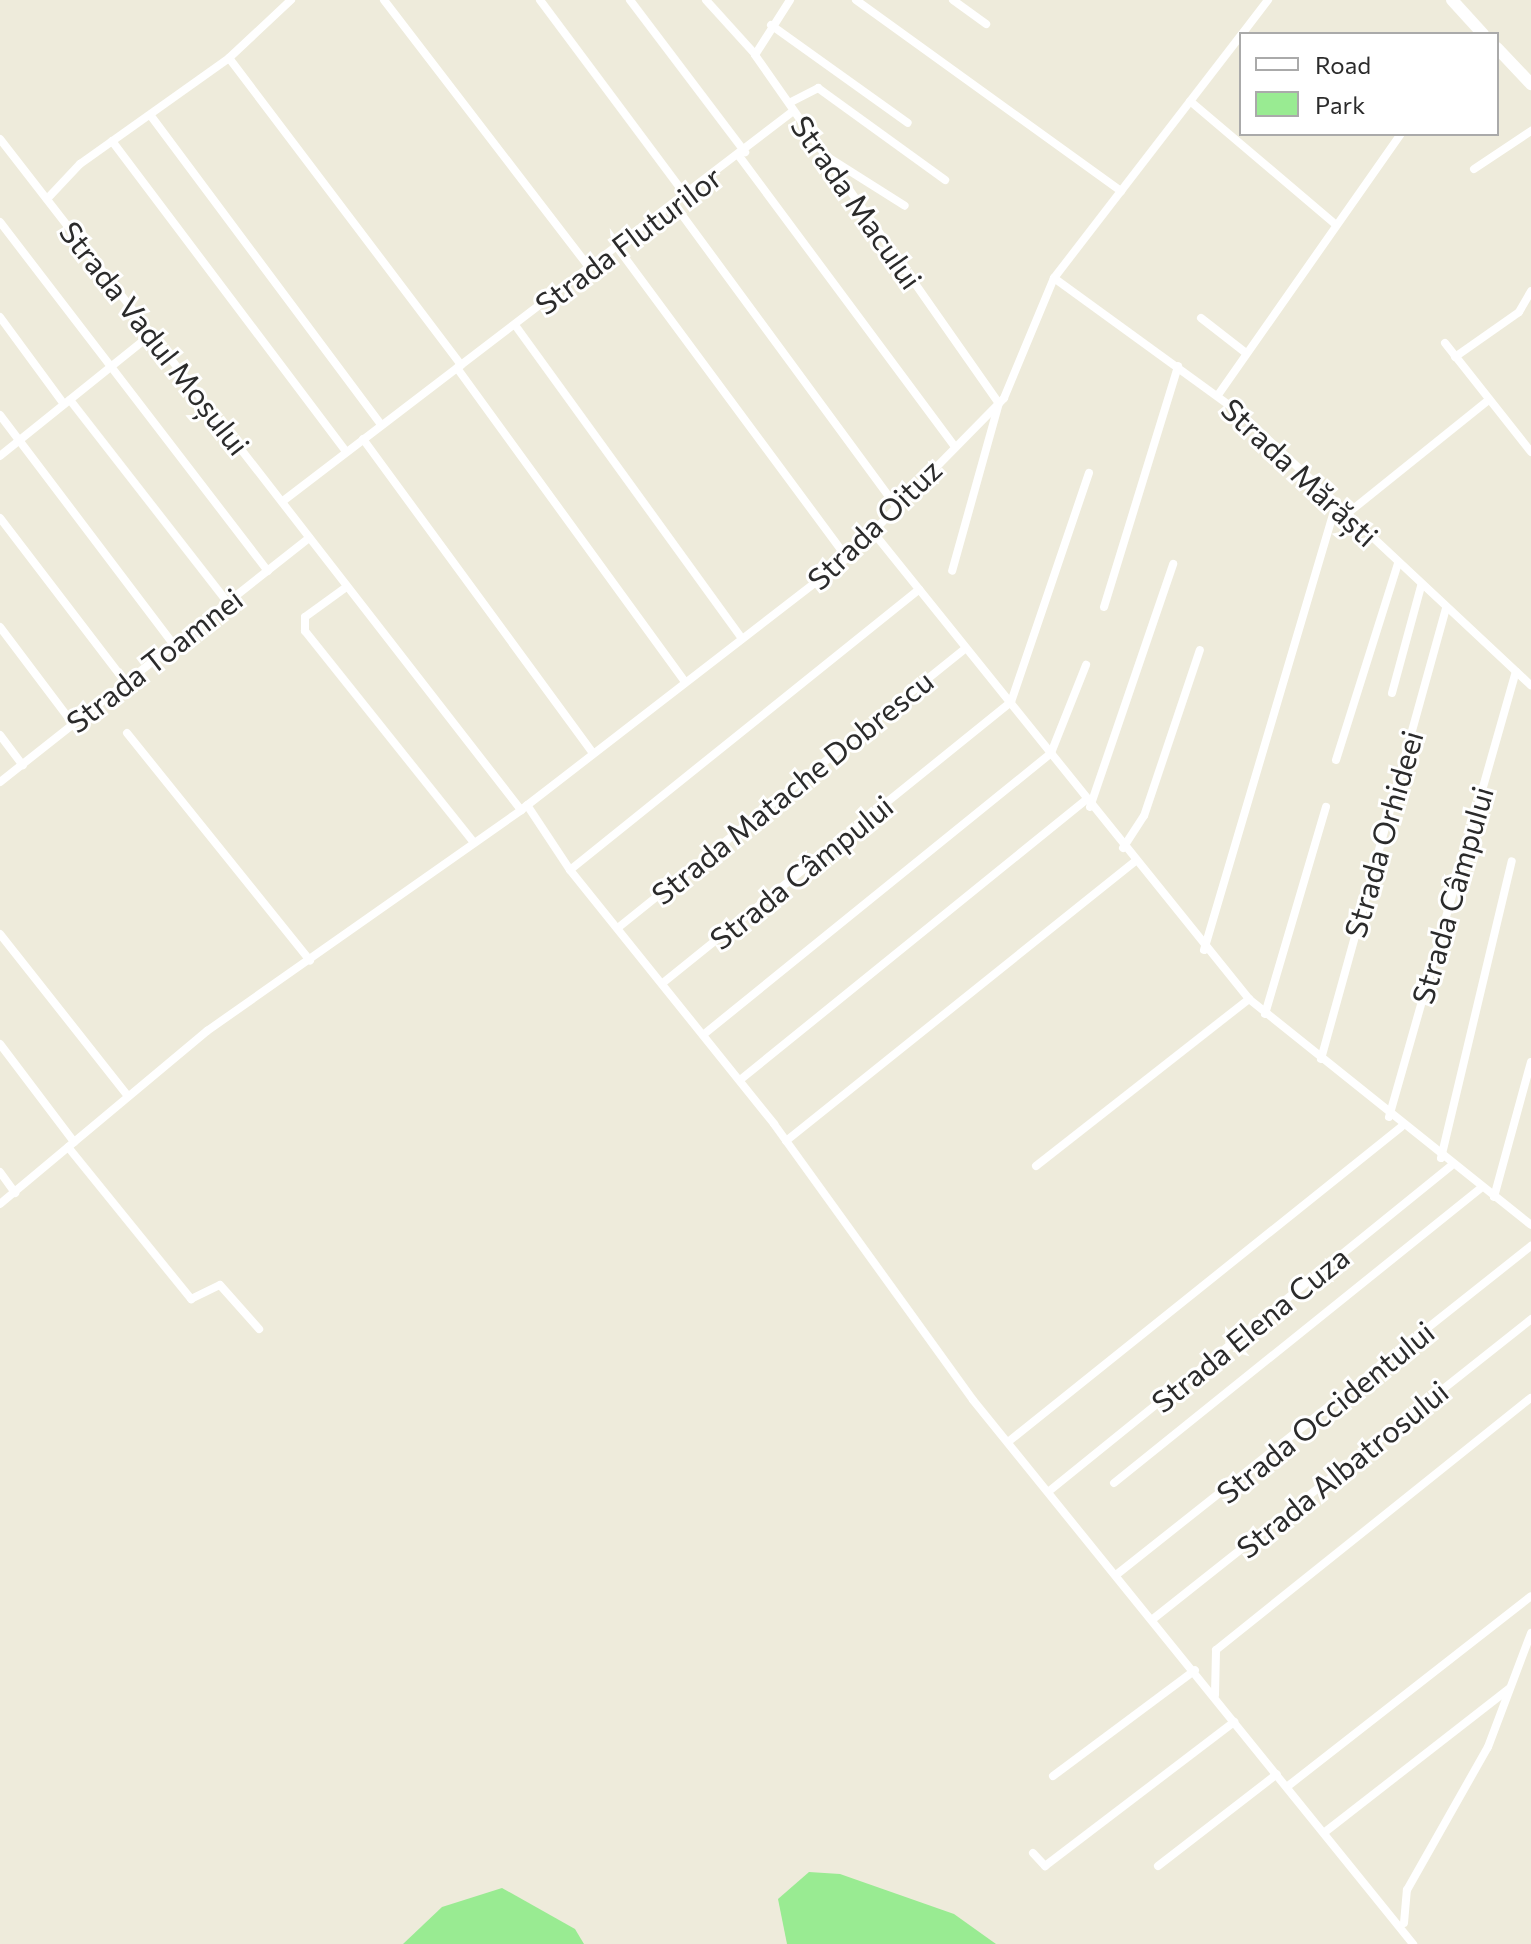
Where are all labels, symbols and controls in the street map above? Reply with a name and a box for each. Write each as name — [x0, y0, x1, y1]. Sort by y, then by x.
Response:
legend — [1239, 32, 1499, 136]
text: Road — [1315, 50, 1371, 79]
text: Park — [1315, 90, 1365, 119]
street label: Strada Macului — [784, 108, 930, 296]
street label: Strada Fluturilor — [528, 158, 728, 322]
street label: Strada Vadul Moșului — [53, 214, 257, 462]
street label: Strada Mărăști — [1214, 390, 1386, 554]
street label: Strada Oituz — [800, 451, 948, 597]
street label: Strada Toamnei — [59, 580, 249, 740]
street label: Strada Matache Dobrescu — [644, 662, 940, 912]
street label: Strada Orhideei — [1336, 726, 1430, 942]
street label: Strada Câmpului — [1404, 782, 1500, 1008]
street label: Strada Câmpului — [702, 787, 900, 957]
street label: Strada Elena Cuza — [1144, 1238, 1356, 1420]
street label: Strada Occidentului — [1209, 1313, 1441, 1511]
street label: Strada Albatrosului — [1229, 1373, 1455, 1565]

